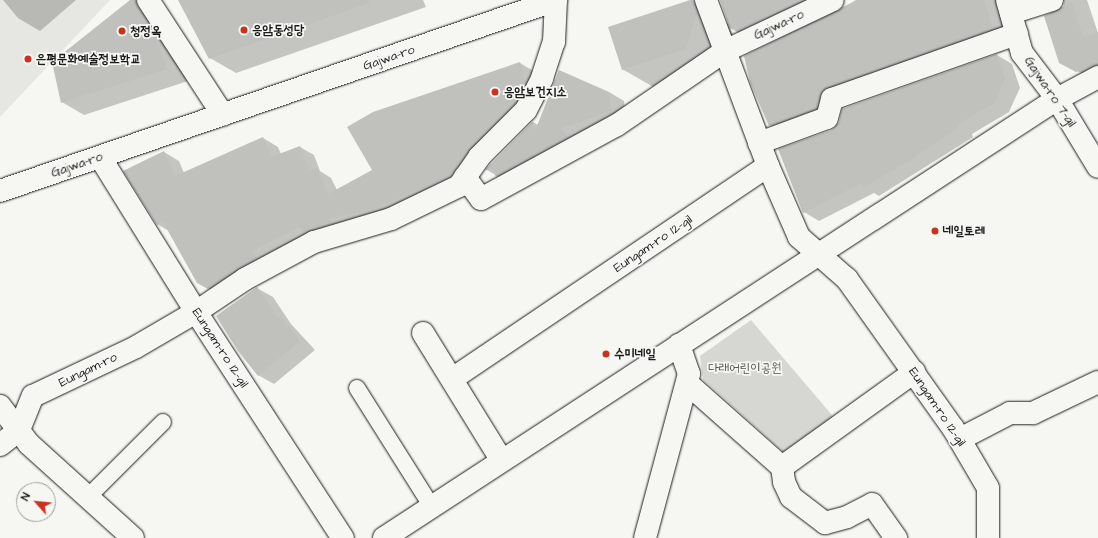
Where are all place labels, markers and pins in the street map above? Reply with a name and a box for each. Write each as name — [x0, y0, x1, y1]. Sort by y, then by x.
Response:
place label: 응암동성당 — [252, 22, 304, 38]
place label: 청정옥 — [130, 23, 161, 39]
marker: 응암동성당 — [239, 25, 249, 35]
marker: 청정옥 — [117, 26, 127, 36]
place label: 은평문화예술정보학교 — [36, 51, 141, 67]
marker: 은평문화예술정보학교 — [23, 54, 33, 64]
place label: 응암보건지소 — [504, 84, 567, 100]
marker: 응암보건지소 — [489, 86, 501, 98]
place label: 네일토레 — [943, 223, 985, 239]
marker: 네일토레 — [930, 226, 940, 236]
place label: 수미네일 — [614, 346, 656, 362]
marker: 수미네일 — [601, 349, 611, 359]

